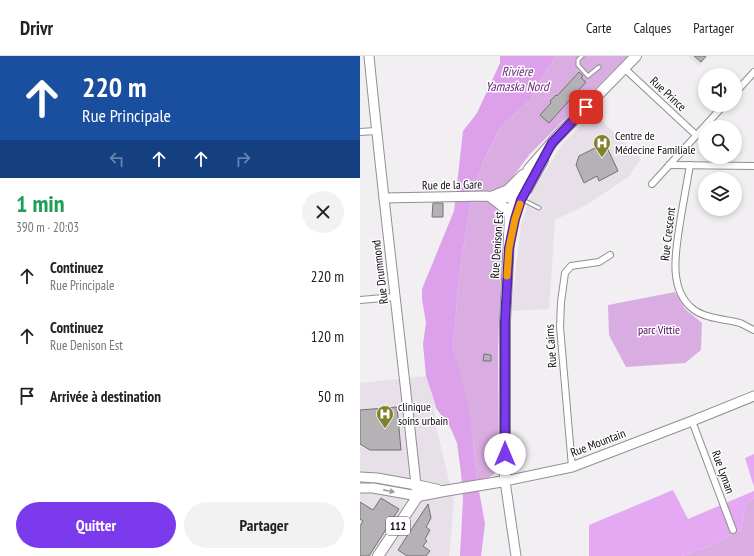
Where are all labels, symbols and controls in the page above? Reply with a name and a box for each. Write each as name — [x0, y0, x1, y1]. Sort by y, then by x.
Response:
text: Drivr — [20, 16, 53, 40]
text: Carte — [586, 19, 611, 37]
text: Calques — [633, 19, 671, 37]
text: Partager — [693, 19, 734, 37]
water label: Rivière Yamaska Nord — [485, 63, 551, 95]
text: 220 m — [82, 68, 146, 105]
map controls — [698, 68, 742, 216]
button: sound — [698, 68, 742, 112]
icon: ahead — [16, 72, 68, 124]
street label: Rue Prince — [647, 73, 689, 114]
pin — [569, 90, 603, 124]
icon: arrive — [575, 96, 597, 118]
text: Rue Principale — [82, 104, 171, 127]
button: search — [698, 120, 742, 164]
place label: Centre de Médecine Familiale — [615, 128, 695, 157]
hospital icon: Centre de Médecine Familiale — [592, 133, 612, 158]
icon: left — [106, 148, 128, 170]
icon: ahead — [148, 148, 170, 170]
icon: ahead — [190, 148, 212, 170]
icon: right — [232, 148, 254, 170]
button: layers — [698, 172, 742, 216]
street label: Rue de la Gare — [422, 176, 482, 193]
text: 1 min — [16, 188, 64, 219]
button: close — [302, 191, 344, 233]
street label: Rue Crescent — [657, 206, 678, 262]
street label: Rue Denison Est — [487, 210, 506, 279]
text: 390 m · 20:03 — [16, 219, 79, 236]
street label: Rue Drummond — [368, 239, 391, 305]
text: Continuez — [50, 258, 103, 277]
icon: ahead — [16, 265, 38, 287]
text: 220 m — [311, 267, 344, 286]
text: Rue Principale — [50, 277, 114, 294]
text: Continuez — [50, 318, 103, 337]
park label: parc Vittie — [638, 322, 680, 337]
street label: Rue Cairns — [541, 324, 560, 368]
icon: ahead — [16, 325, 38, 347]
text: 120 m — [311, 327, 344, 346]
text: Rue Denison Est — [50, 337, 123, 354]
icon: arrive — [16, 385, 38, 407]
text: Arrivée à destination — [50, 387, 161, 406]
text: 50 m — [318, 387, 344, 406]
place label: clinique soins urbain — [398, 399, 448, 428]
hospital icon: clinique soins urbain — [375, 404, 395, 429]
street label: Rue Mountain — [568, 425, 627, 460]
position arrow — [484, 433, 526, 475]
street label: Rue Lyman — [709, 448, 738, 496]
one-way arrow — [383, 489, 395, 495]
button: Quitter — [16, 502, 176, 548]
button: Partager — [184, 502, 344, 548]
road number: 112 — [386, 517, 410, 535]

